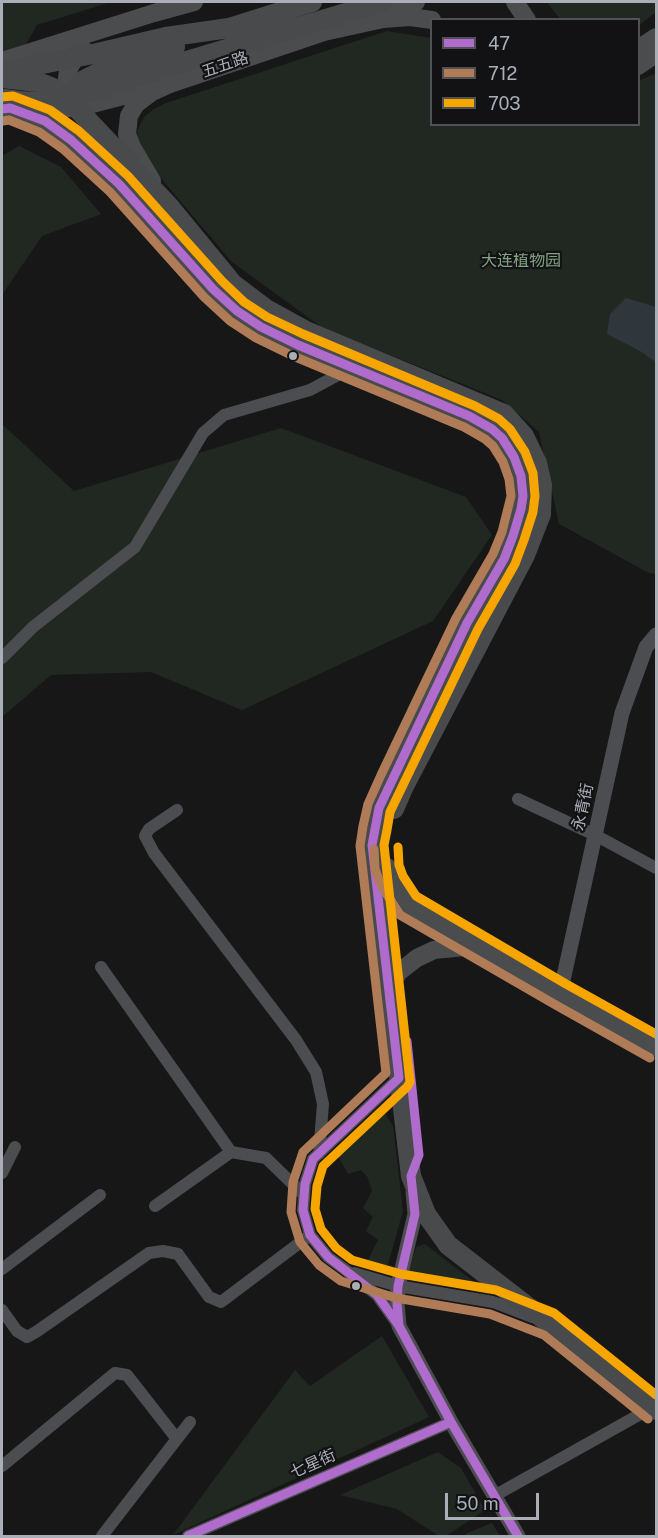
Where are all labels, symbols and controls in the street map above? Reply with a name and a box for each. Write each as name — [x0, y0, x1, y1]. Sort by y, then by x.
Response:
legend — [430, 18, 640, 126]
text: 47 — [488, 33, 510, 54]
street label: 五五路 — [199, 48, 251, 82]
text: 712 — [488, 63, 517, 84]
text: 703 — [488, 93, 521, 114]
park label: 大连植物园 — [481, 251, 561, 271]
unlabelled marker — [287, 350, 299, 362]
street label: 永青街 — [569, 782, 597, 832]
unlabelled marker — [350, 1280, 362, 1292]
street label: 七星街 — [287, 1445, 339, 1483]
scale bar — [448, 1481, 542, 1519]
text: 50 m — [456, 1493, 499, 1514]

